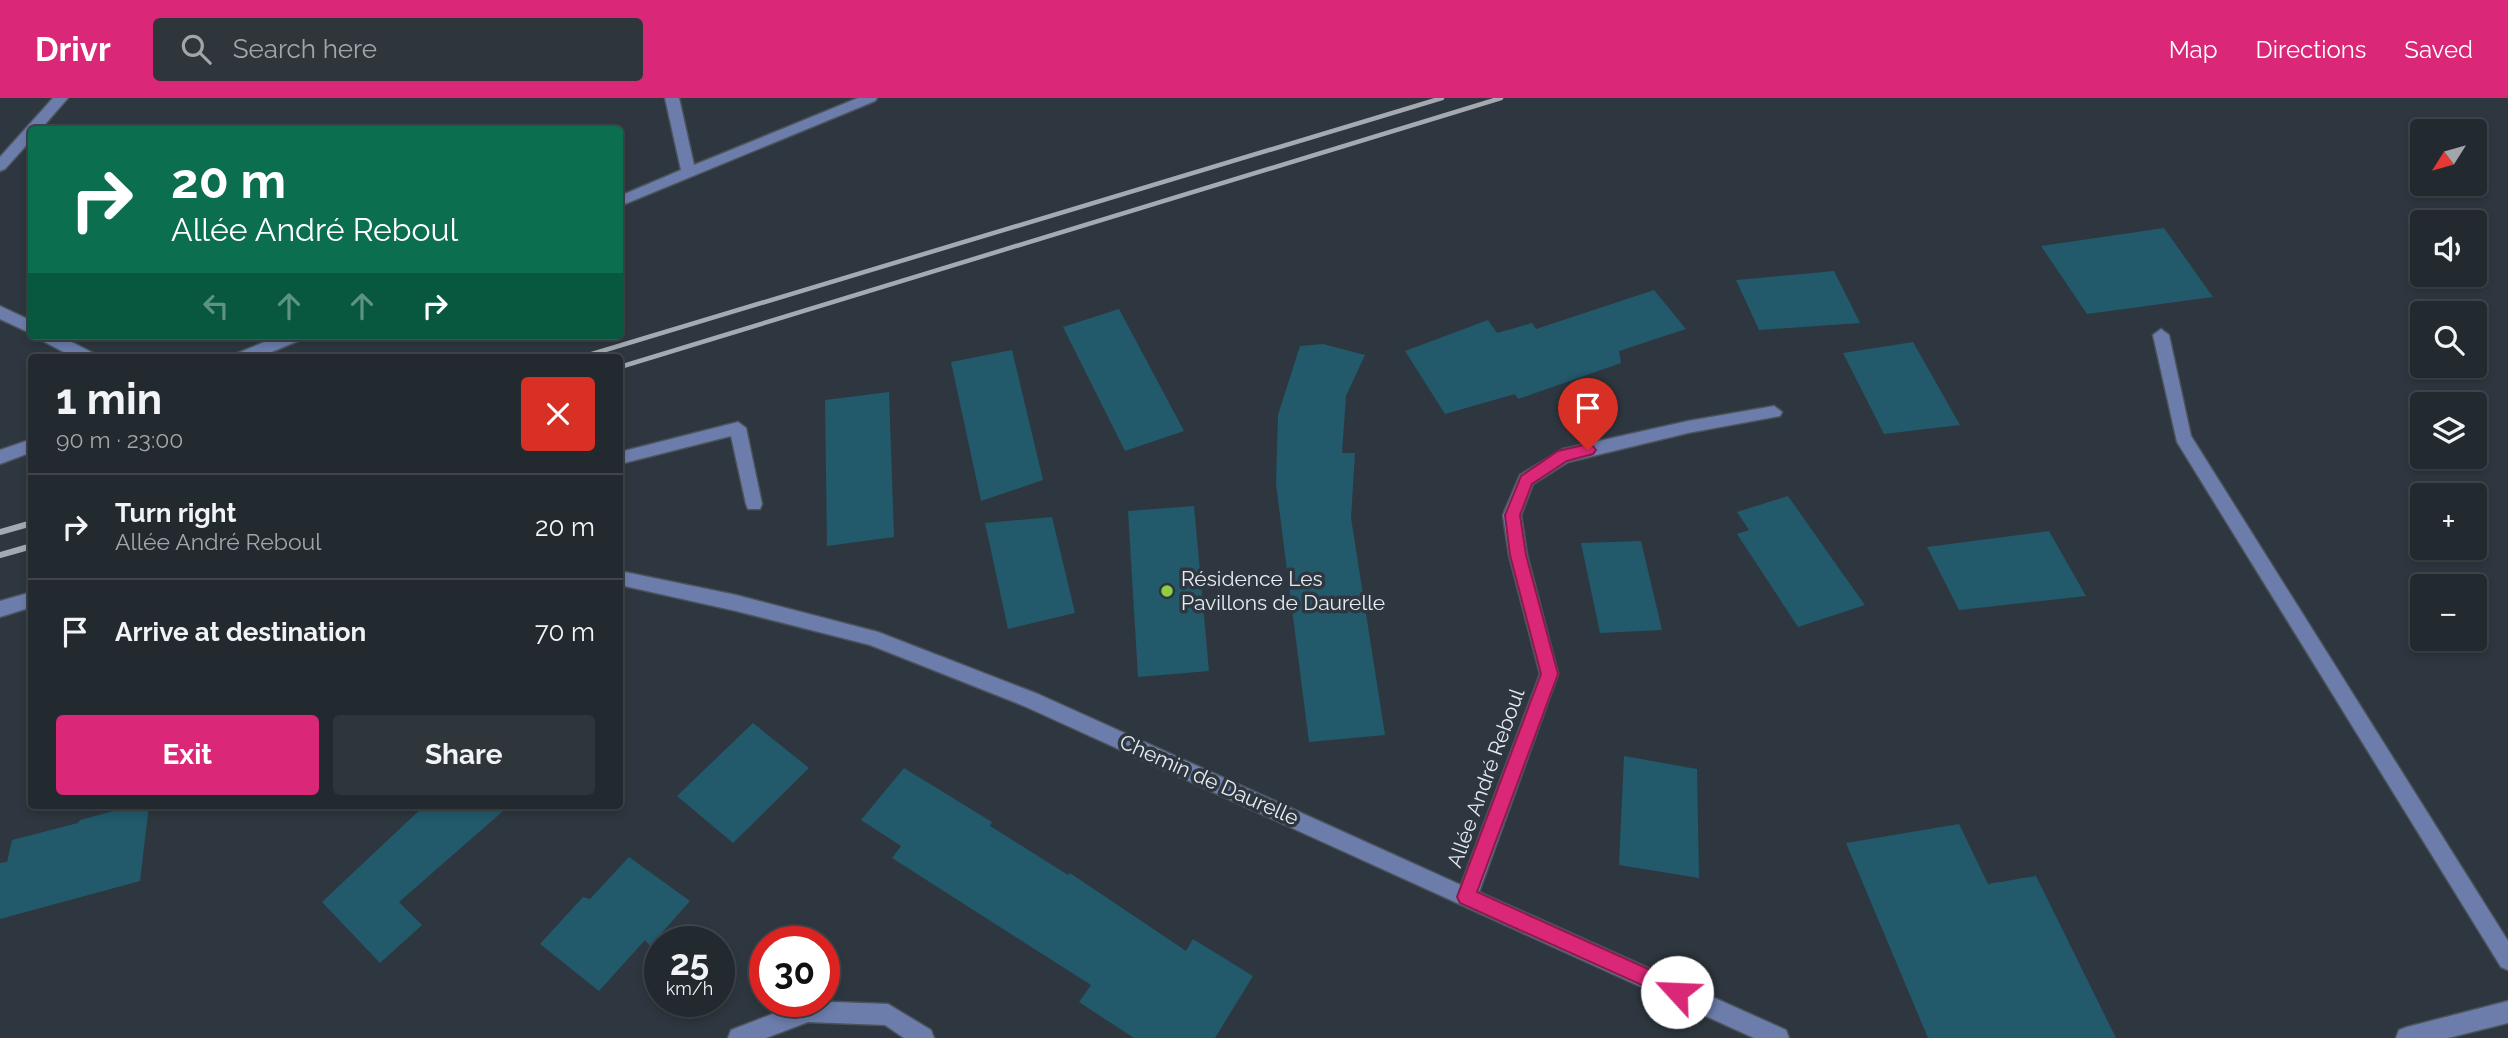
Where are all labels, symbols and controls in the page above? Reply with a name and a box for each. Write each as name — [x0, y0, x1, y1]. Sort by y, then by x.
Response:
search box — [153, 18, 643, 81]
text: Drivr — [35, 30, 111, 69]
icon: search — [177, 30, 215, 68]
text: Search here — [233, 34, 377, 64]
text: Map — [2169, 35, 2218, 64]
text: Directions — [2256, 35, 2366, 64]
text: Saved — [2404, 35, 2473, 64]
north arrow — [2410, 119, 2487, 196]
map controls — [2410, 119, 2487, 651]
text: 20 m — [171, 152, 286, 209]
icon: right — [56, 154, 147, 245]
button: sound — [2410, 210, 2487, 287]
text: Allée André Reboul — [171, 211, 458, 248]
icon: left — [197, 287, 235, 325]
icon: ahead — [270, 287, 308, 325]
icon: ahead — [343, 287, 381, 325]
icon: right — [416, 287, 454, 325]
button: search — [2410, 301, 2487, 378]
text: 1 min — [56, 375, 162, 424]
button: close — [521, 377, 595, 451]
pin — [1558, 378, 1618, 450]
icon: arrive — [1569, 389, 1607, 427]
button: layers — [2410, 392, 2487, 469]
text: 90 m · 23:00 — [56, 426, 183, 453]
button: + — [2410, 483, 2487, 560]
text: Turn right — [115, 498, 236, 528]
icon: right — [56, 508, 94, 546]
text: 20 m — [535, 512, 595, 542]
text: Allée André Reboul — [115, 528, 321, 555]
place label: Résidence Les Pavillons de Daurelle — [1181, 566, 1385, 615]
button: − — [2410, 574, 2487, 651]
marker: Résidence Les Pavillons de Daurelle — [1159, 583, 1175, 599]
icon: arrive — [56, 613, 94, 651]
text: Arrive at destination — [115, 617, 366, 647]
text: 70 m — [535, 617, 595, 647]
street label: Allée André Reboul — [1442, 685, 1530, 871]
button: Exit — [56, 715, 319, 795]
button: Share — [333, 715, 595, 795]
street label: Chemin de Daurelle — [1116, 729, 1303, 830]
speed limit sign: 30 — [749, 926, 840, 1017]
text: 25 — [670, 942, 709, 983]
position arrow — [1640, 955, 1714, 1029]
text: km/h — [666, 978, 713, 999]

